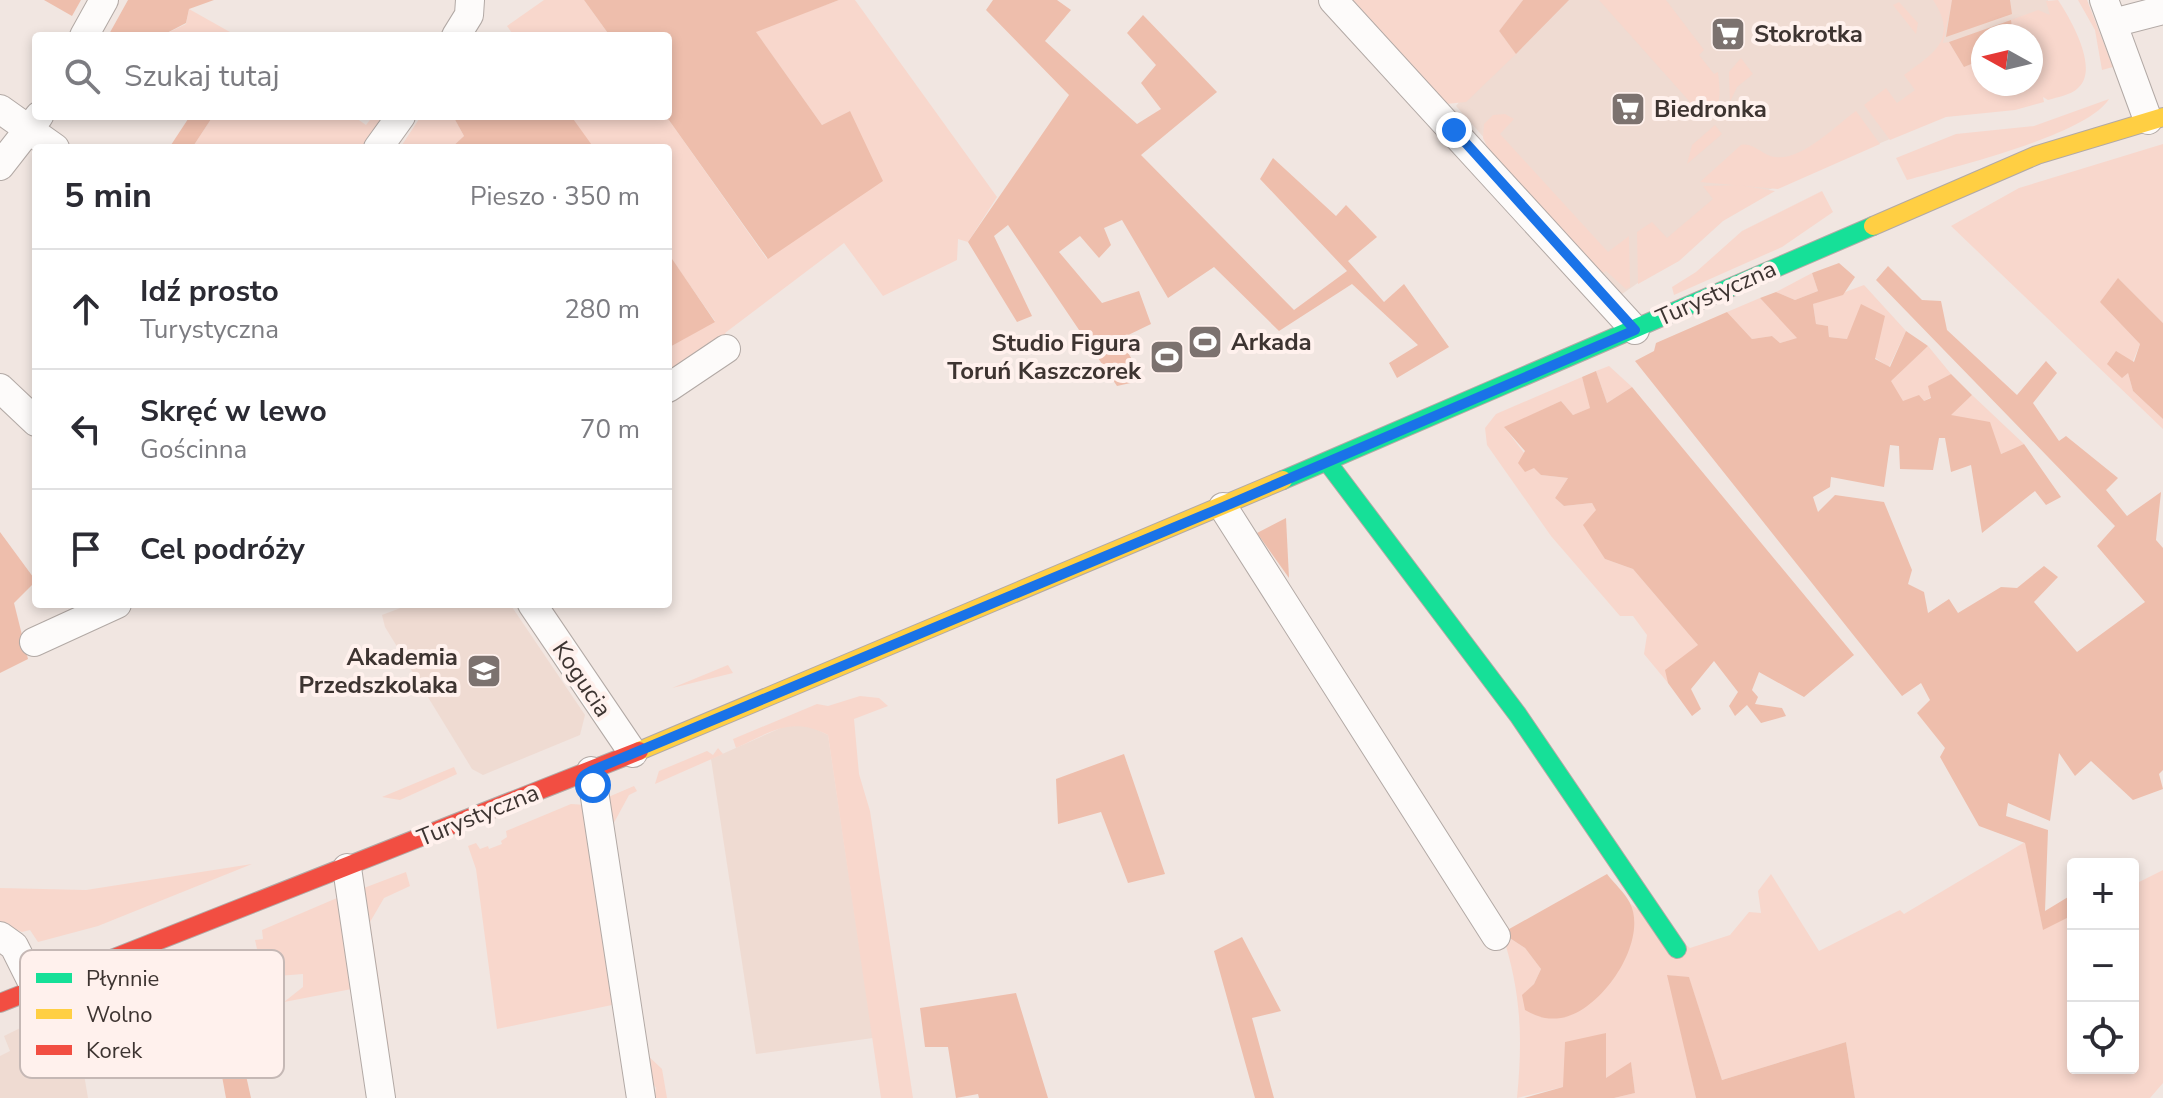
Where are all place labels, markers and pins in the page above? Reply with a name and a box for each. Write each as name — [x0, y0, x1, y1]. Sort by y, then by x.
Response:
supermarket icon: Stokrotka — [1709, 15, 1747, 53]
place label: Stokrotka — [1754, 18, 1863, 50]
supermarket icon: Biedronka — [1609, 90, 1647, 128]
place label: Biedronka — [1654, 93, 1767, 125]
sports icon: Arkada — [1186, 323, 1224, 361]
place label: Arkada — [1231, 326, 1312, 358]
place label: Studio Figura Toruń Kaszczorek — [947, 327, 1142, 387]
sports icon: Studio Figura Toruń Kaszczorek — [1148, 338, 1186, 376]
place label: Akademia Przedszkolaka — [298, 641, 458, 701]
school or university icon: Akademia Przedszkolaka — [465, 652, 503, 690]

